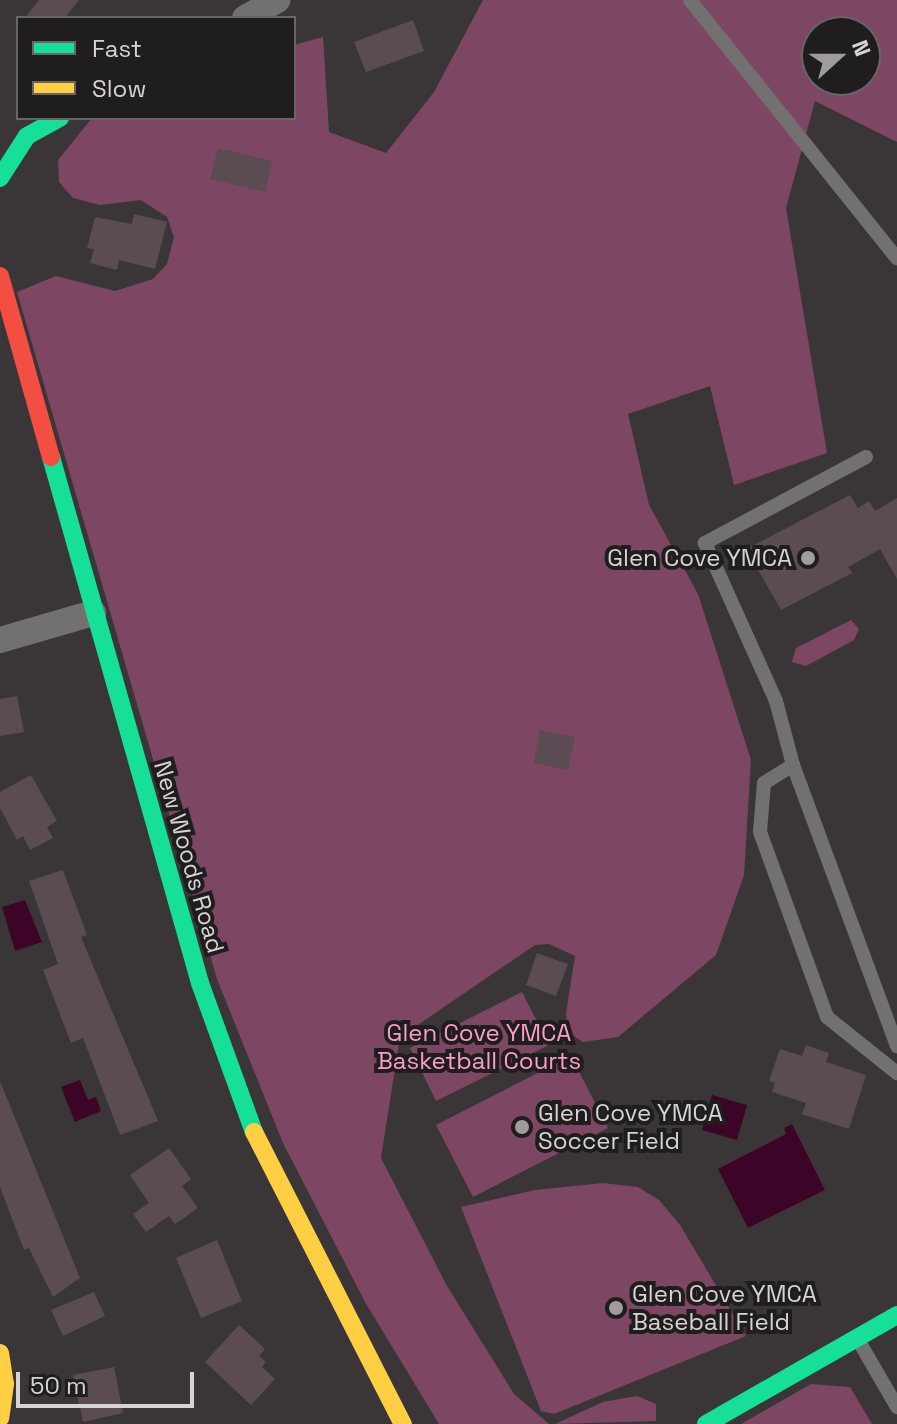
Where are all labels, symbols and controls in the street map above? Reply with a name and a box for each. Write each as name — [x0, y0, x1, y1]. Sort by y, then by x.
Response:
legend — [16, 16, 296, 120]
north arrow — [801, 16, 881, 96]
text: Fast — [92, 33, 142, 64]
text: N — [846, 36, 877, 60]
text: Slow — [92, 73, 146, 104]
place label: Glen Cove YMCA — [607, 544, 792, 572]
marker: Glen Cove YMCA — [799, 549, 817, 567]
street label: New Woods Road — [148, 757, 230, 957]
park label: Glen Cove YMCA Basketball Courts — [377, 1019, 581, 1075]
place label: Glen Cove YMCA Soccer Field — [538, 1099, 723, 1155]
marker: Glen Cove YMCA Soccer Field — [513, 1118, 531, 1136]
place label: Glen Cove YMCA Baseball Field — [632, 1280, 817, 1336]
marker: Glen Cove YMCA Baseball Field — [607, 1299, 625, 1317]
scale bar — [20, 1356, 198, 1406]
text: 50 m — [30, 1370, 87, 1401]

